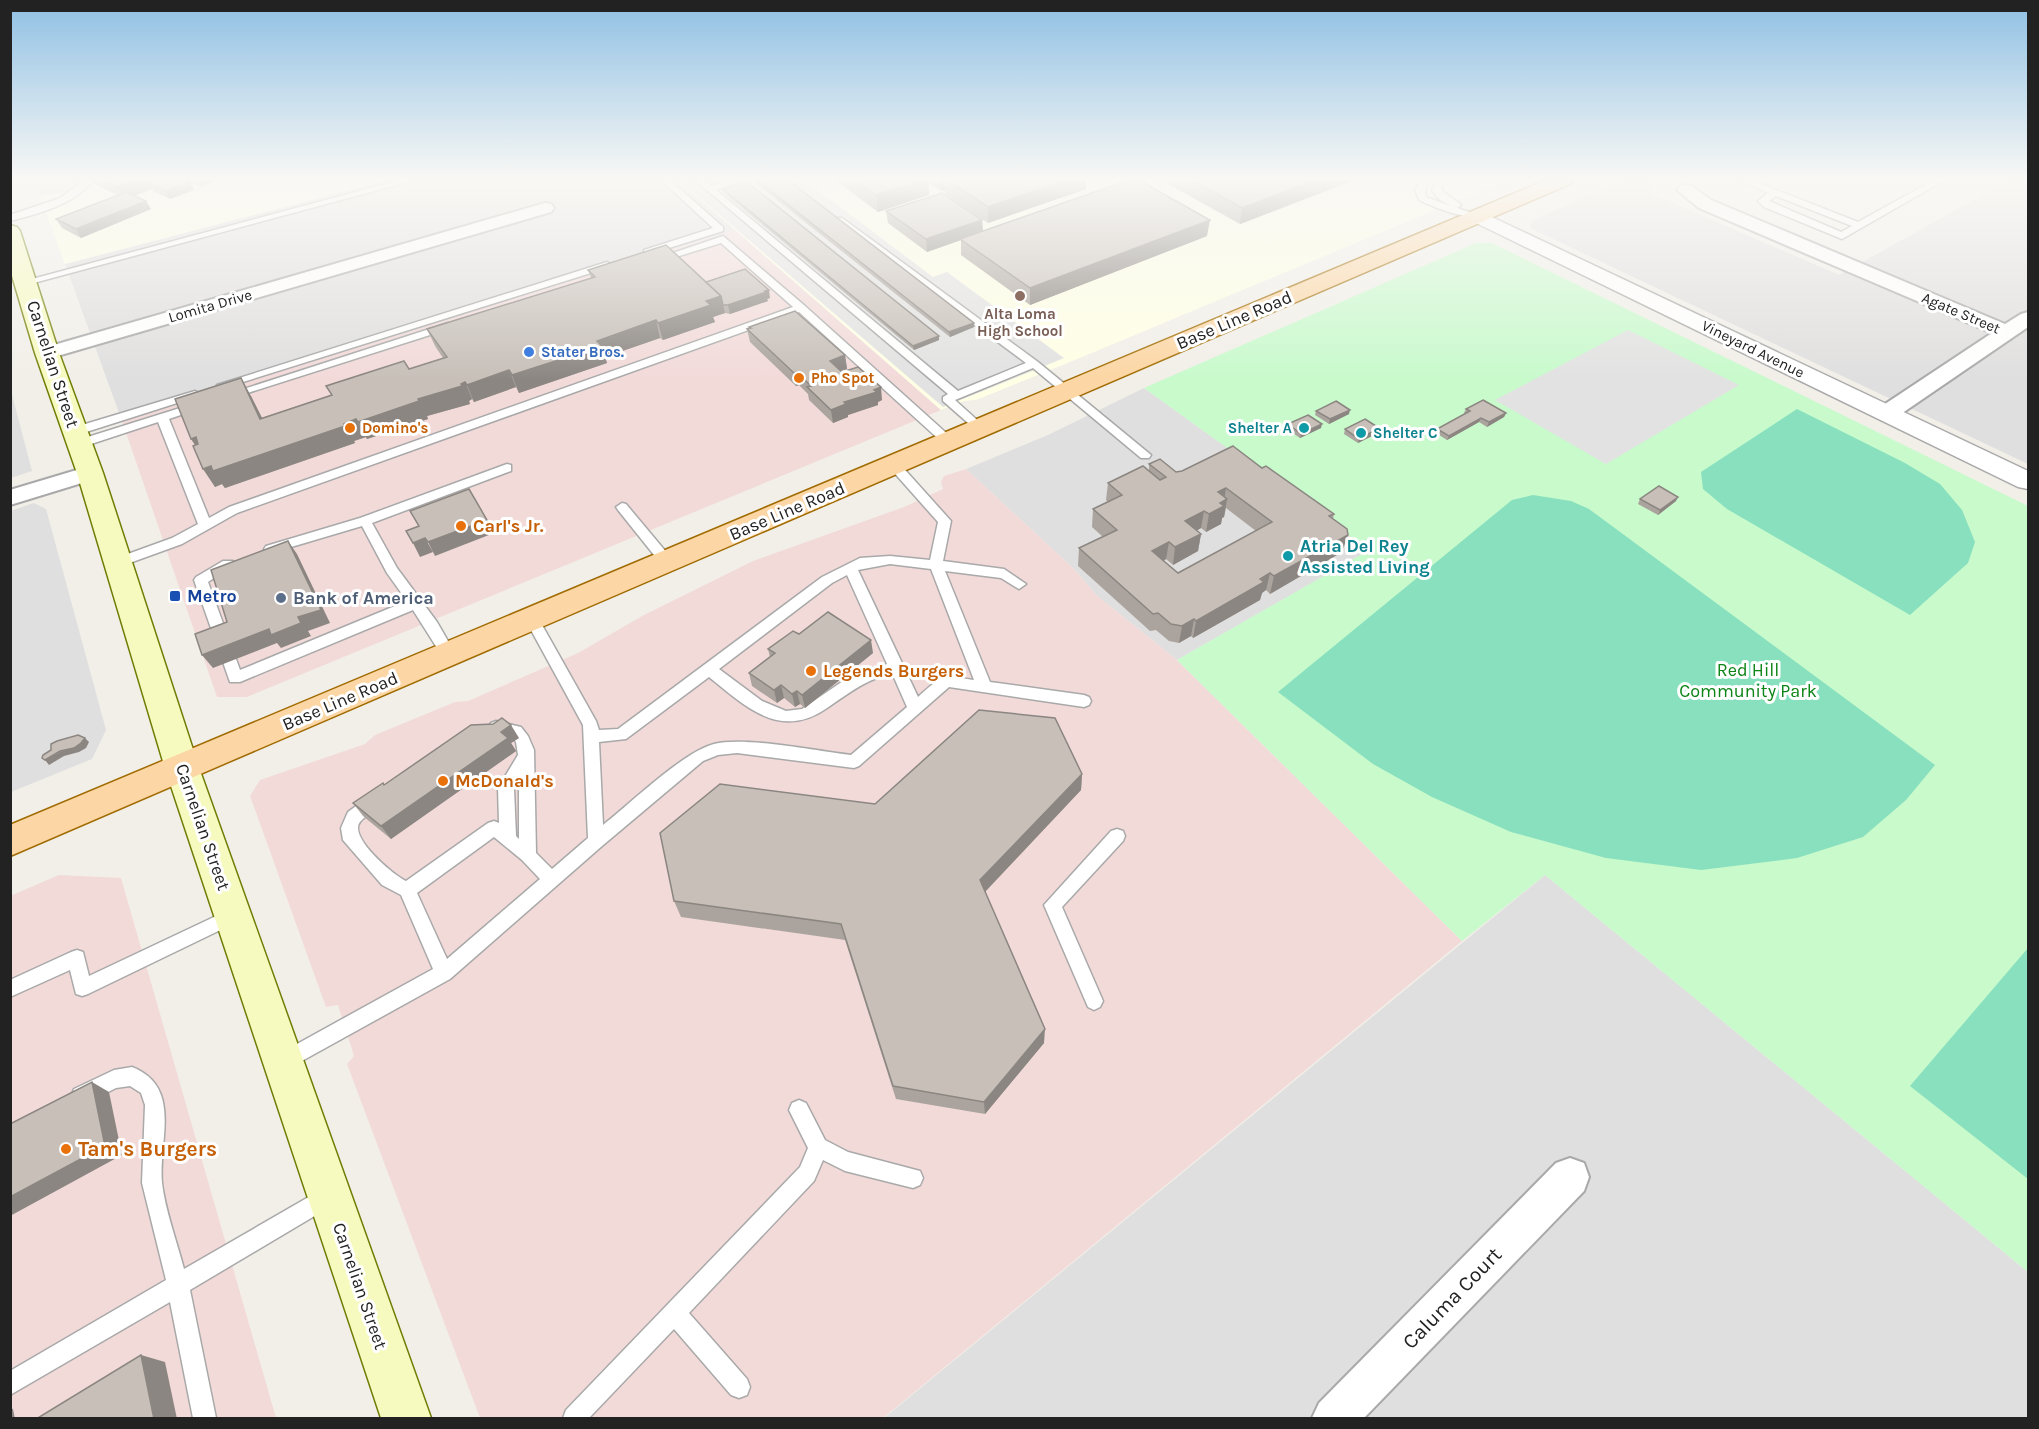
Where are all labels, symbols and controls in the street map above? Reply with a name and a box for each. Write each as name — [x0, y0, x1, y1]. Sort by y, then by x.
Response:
street label: Lomita Drive — [166, 285, 254, 327]
street label: Base Line Road — [1173, 286, 1295, 354]
street label: Agate Street — [1919, 288, 2003, 338]
marker: Alta Loma High School — [1013, 289, 1027, 303]
street label: Carnelian Street — [22, 298, 84, 431]
place label: Alta Loma High School — [977, 305, 1063, 340]
street label: Vineyard Avenue — [1699, 316, 1807, 382]
place label: Stater Bros. — [541, 343, 624, 361]
marker: Stater Bros. — [522, 345, 536, 359]
place label: Pho Spot — [811, 369, 875, 387]
marker: Pho Spot — [792, 371, 806, 385]
place label: Domino's — [362, 419, 428, 437]
place label: Shelter A — [1228, 419, 1293, 437]
marker: Domino's — [343, 421, 357, 435]
marker: Shelter A — [1297, 421, 1311, 435]
place label: Shelter C — [1373, 424, 1437, 442]
marker: Shelter C — [1354, 426, 1368, 440]
street label: Base Line Road — [726, 477, 848, 545]
place label: Carl's Jr. — [473, 515, 544, 537]
marker: Carl's Jr. — [454, 519, 468, 533]
place label: Atria Del Rey Assisted Living — [1300, 535, 1430, 578]
marker: Atria Del Rey Assisted Living — [1281, 549, 1295, 563]
place label: Metro — [187, 585, 237, 607]
place label: Bank of America — [293, 587, 434, 609]
marker: Metro — [168, 589, 182, 603]
marker: Bank of America — [274, 591, 288, 605]
park label: Red Hill Community Park — [1679, 659, 1817, 702]
place label: Legends Burgers — [823, 660, 964, 682]
marker: Legends Burgers — [804, 664, 818, 678]
street label: Base Line Road — [279, 667, 401, 735]
street label: Carnelian Street — [171, 761, 235, 893]
place label: McDonald's — [455, 770, 554, 792]
marker: McDonald's — [436, 774, 450, 788]
place label: Tam's Burgers — [78, 1137, 217, 1161]
marker: Tam's Burgers — [59, 1142, 73, 1156]
street label: Carnelian Street — [328, 1220, 392, 1352]
street label: Caluma Court — [1398, 1242, 1506, 1354]

